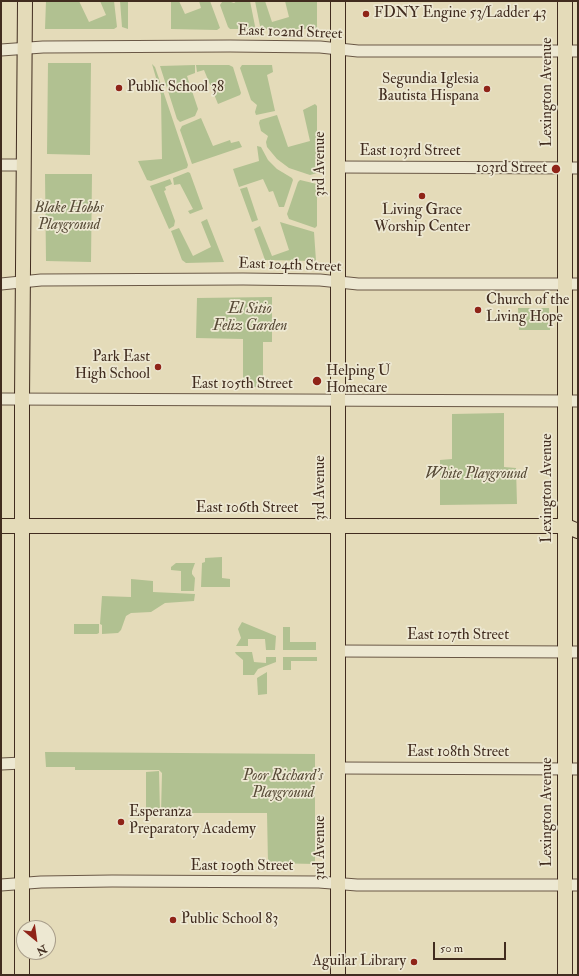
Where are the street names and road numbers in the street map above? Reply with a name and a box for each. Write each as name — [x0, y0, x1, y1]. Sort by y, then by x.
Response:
street label: East 102nd Street — [237, 22, 343, 44]
street label: Lexington Avenue — [539, 37, 557, 147]
street label: 3rd Avenue — [312, 131, 330, 197]
street label: East 103rd Street — [359, 143, 461, 161]
street label: East 104th Street — [238, 255, 342, 277]
street label: East 105th Street — [191, 376, 293, 394]
street label: Lexington Avenue — [539, 433, 557, 543]
street label: 3rd Avenue — [312, 455, 330, 521]
street label: East 106th Street — [196, 500, 298, 518]
street label: East 107th Street — [407, 627, 509, 645]
street label: East 108th Street — [407, 744, 509, 762]
street label: Lexington Avenue — [539, 757, 557, 867]
street label: 3rd Avenue — [312, 815, 330, 881]
street label: East 109th Street — [191, 858, 293, 876]

